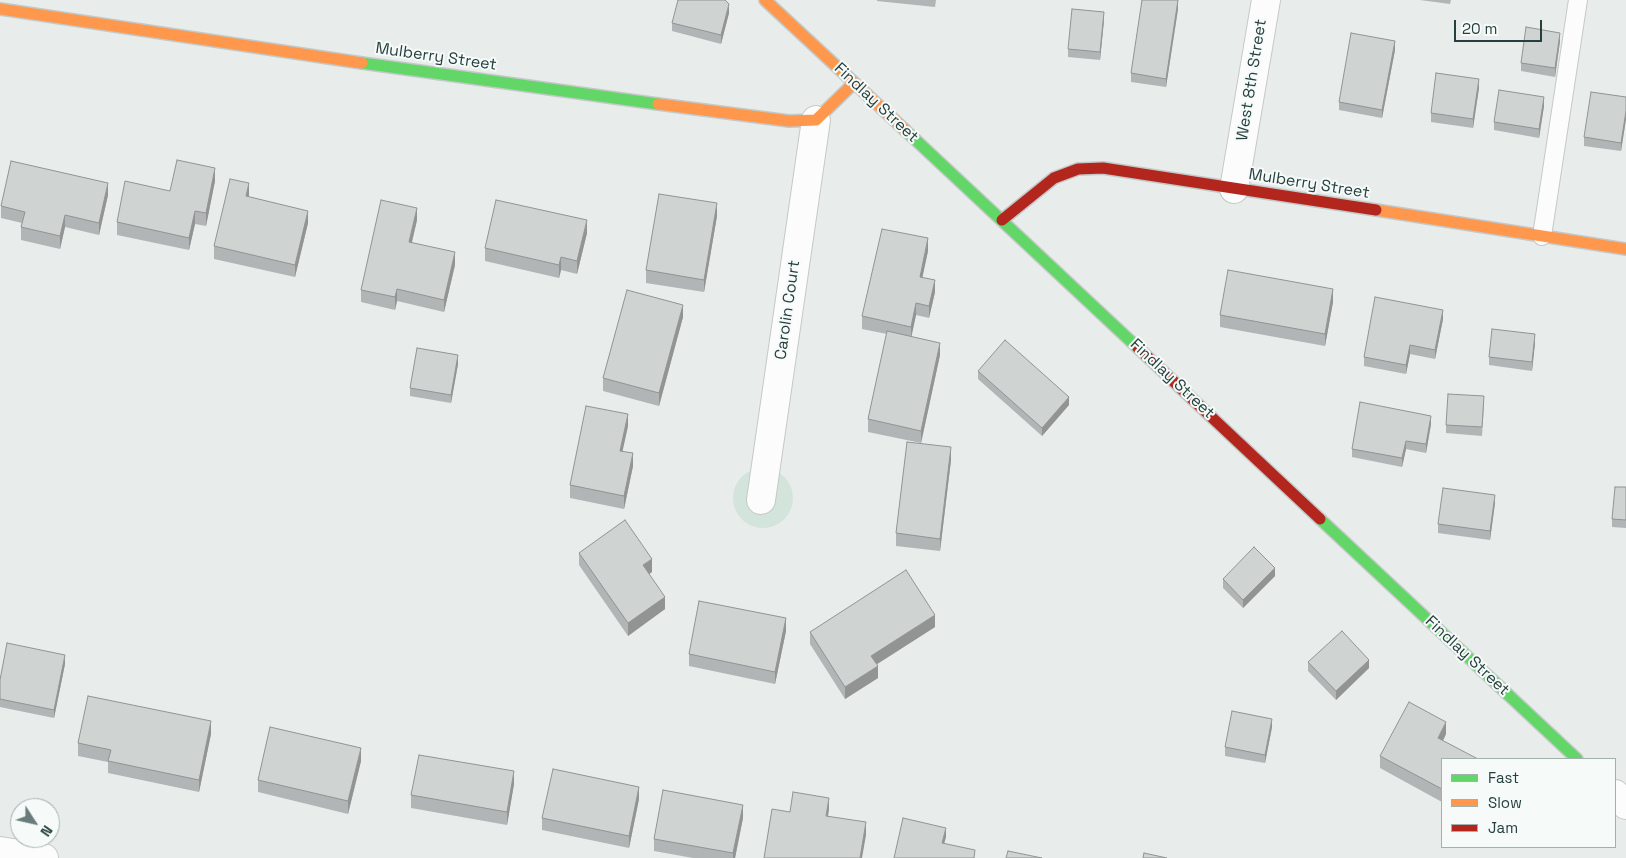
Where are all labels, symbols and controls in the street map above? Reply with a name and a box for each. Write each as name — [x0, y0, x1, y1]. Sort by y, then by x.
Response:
scale bar — [1456, 10, 1544, 42]
street label: West 8th Street — [1233, 18, 1271, 142]
text: 20 m — [1462, 19, 1497, 38]
street label: Mulberry Street — [374, 39, 498, 75]
street label: Findlay Street — [830, 59, 922, 147]
street label: Mulberry Street — [1247, 165, 1371, 203]
street label: Carolin Court — [772, 259, 804, 361]
street label: Findlay Street — [1126, 335, 1218, 423]
street label: Findlay Street — [1421, 612, 1513, 700]
legend — [1441, 758, 1616, 848]
text: Fast — [1488, 768, 1519, 787]
text: Slow — [1488, 793, 1522, 812]
north arrow — [10, 798, 60, 848]
text: Jam — [1488, 818, 1518, 837]
text: N — [36, 822, 57, 840]

